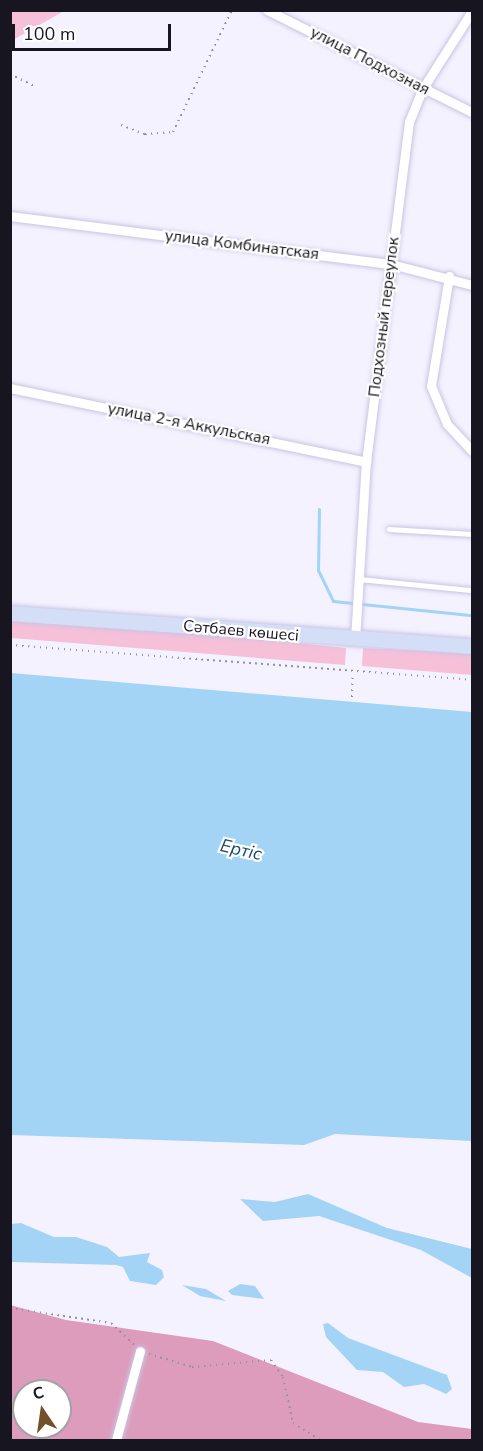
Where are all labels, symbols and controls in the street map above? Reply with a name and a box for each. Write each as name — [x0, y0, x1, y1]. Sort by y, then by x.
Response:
scale bar — [15, 12, 174, 50]
text: 100 m — [23, 22, 75, 46]
street label: улица Подхозная — [307, 23, 433, 99]
street label: улица Комбинатская — [164, 226, 320, 264]
street label: Подхозный переулок — [365, 236, 403, 398]
street label: улица 2-я Аккульская — [106, 399, 272, 449]
street label: Сәтбаев көшесі — [182, 616, 300, 646]
water label: Ертіс — [218, 835, 264, 865]
north arrow — [12, 1379, 72, 1439]
text: С — [31, 1381, 46, 1405]

